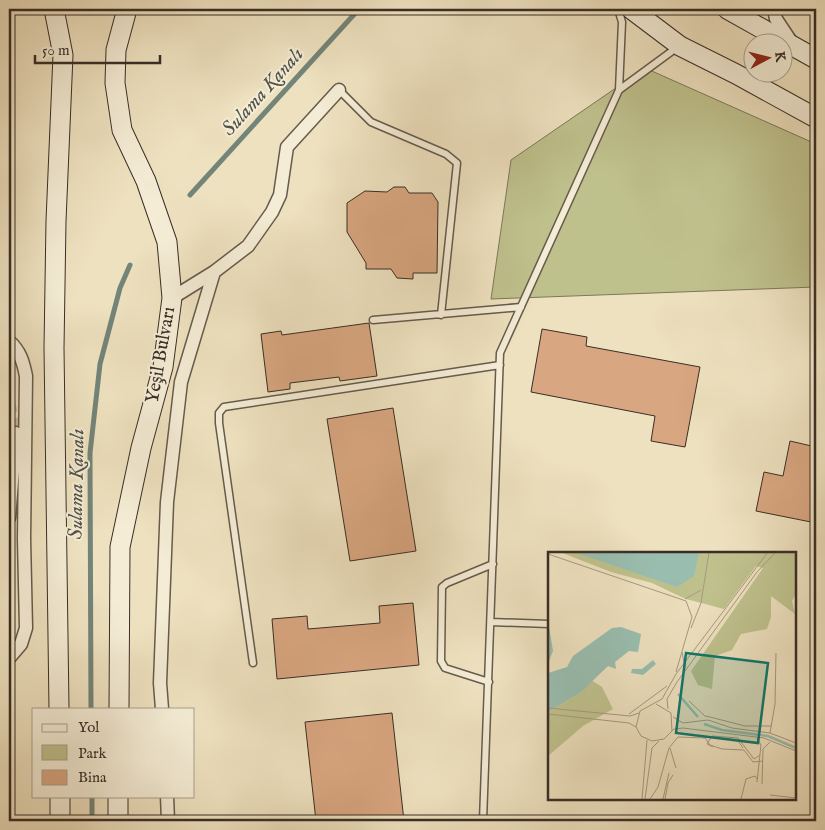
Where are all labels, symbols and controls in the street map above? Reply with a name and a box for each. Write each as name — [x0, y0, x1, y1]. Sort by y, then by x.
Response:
scale bar — [35, 32, 160, 64]
north arrow — [742, 32, 792, 82]
text: 50 m — [42, 41, 70, 60]
water label: Sulama Kanalı — [217, 43, 309, 141]
text: K — [770, 50, 790, 64]
street label: Yeşil Bulvarı — [141, 305, 181, 405]
water label: Sulama Kanalı — [64, 428, 90, 540]
inset map — [548, 552, 795, 800]
legend — [32, 708, 195, 798]
text: Yol — [78, 718, 100, 737]
text: Park — [78, 744, 108, 763]
text: Bina — [78, 768, 107, 787]

